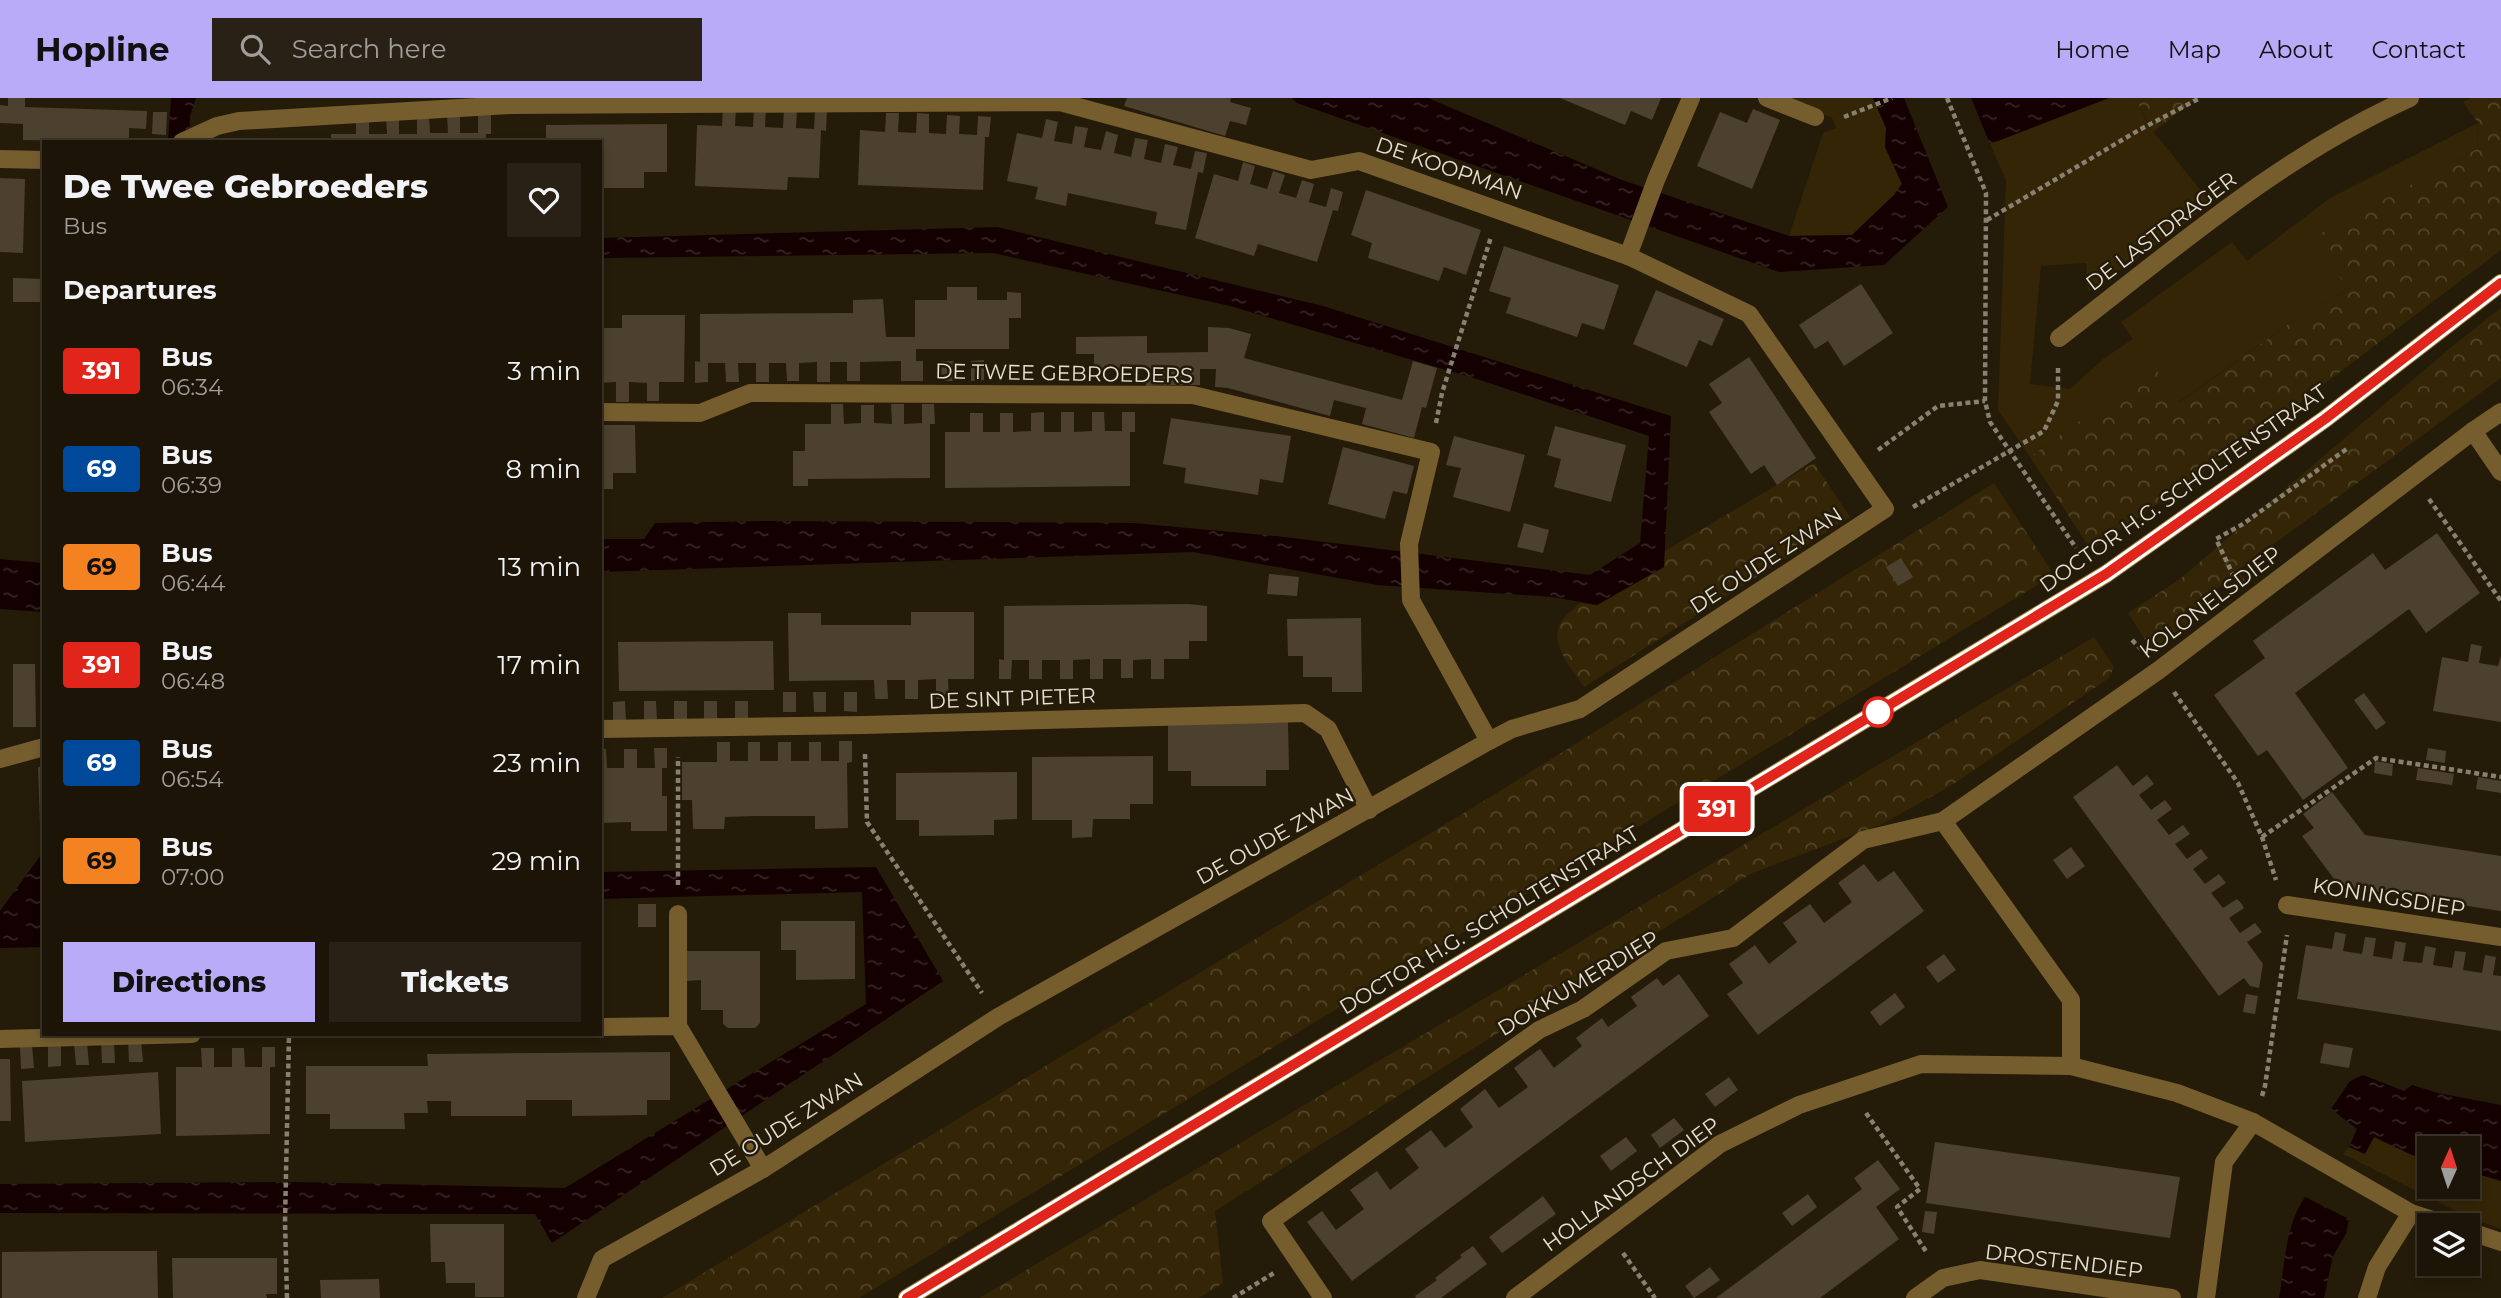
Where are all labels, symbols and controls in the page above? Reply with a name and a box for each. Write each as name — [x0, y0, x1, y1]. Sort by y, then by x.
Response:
search box — [212, 18, 702, 81]
text: Hopline — [35, 29, 170, 69]
icon: search — [236, 30, 274, 68]
text: Search here — [292, 33, 446, 65]
text: Home — [2055, 35, 2130, 64]
text: Map — [2168, 35, 2221, 64]
text: About — [2259, 35, 2333, 64]
text: Contact — [2371, 35, 2466, 64]
street label: DE KOOPMAN — [1372, 131, 1526, 205]
button: heart — [507, 163, 581, 237]
text: De Twee Gebroeders — [63, 166, 428, 206]
street label: DE LASTDRAGER — [2081, 166, 2241, 296]
text: Bus — [63, 212, 107, 240]
text: Departures — [63, 274, 217, 306]
text: Bus — [161, 341, 213, 373]
text: 3 min — [507, 355, 581, 387]
text: 391 — [82, 356, 121, 385]
street label: DE TWEE GEBROEDERS — [935, 358, 1193, 388]
text: 06:34 — [161, 373, 223, 401]
street label: DOCTOR H.G. SCHOLTENSTRAAT — [2034, 379, 2332, 597]
text: Bus — [161, 439, 213, 471]
text: 8 min — [505, 453, 581, 485]
text: 69 — [86, 454, 117, 483]
text: 06:39 — [161, 471, 222, 499]
street label: DE OUDE ZWAN — [1685, 501, 1847, 619]
text: Bus — [161, 537, 213, 569]
street label: KOLONELSDIEP — [2134, 541, 2286, 663]
text: 13 min — [498, 551, 581, 583]
text: 69 — [86, 552, 117, 581]
text: 06:44 — [161, 569, 226, 597]
text: Bus — [161, 635, 213, 667]
text: 17 min — [497, 649, 581, 681]
text: 391 — [82, 650, 121, 679]
text: 06:48 — [161, 667, 225, 695]
street label: DE SINT PIETER — [928, 683, 1096, 713]
unlabelled marker — [1863, 697, 1893, 727]
text: Bus — [161, 733, 213, 765]
text: 23 min — [493, 747, 581, 779]
text: 69 — [86, 748, 117, 777]
text: 06:54 — [161, 765, 223, 793]
street label: DE OUDE ZWAN — [1192, 782, 1358, 890]
line badge: 391 — [1677, 786, 1757, 832]
text: 391 — [1698, 794, 1736, 823]
street label: DOCTOR H.G. SCHOLTENSTRAAT — [1335, 820, 1643, 1020]
text: Bus — [161, 831, 213, 863]
text: 29 min — [491, 845, 581, 877]
text: 69 — [86, 846, 117, 875]
text: 07:00 — [161, 863, 224, 891]
street label: KONINGSDIEP — [2311, 873, 2467, 921]
street label: DOKKUMERDIEP — [1493, 925, 1663, 1041]
button: Directions — [63, 942, 315, 1022]
button: Tickets — [329, 942, 581, 1022]
street label: DE OUDE ZWAN — [705, 1067, 867, 1181]
street label: HOLLANDSCH DIEP — [1538, 1112, 1724, 1256]
north arrow — [2417, 1136, 2480, 1199]
map controls — [2417, 1136, 2480, 1276]
button: layers — [2417, 1213, 2480, 1276]
street label: DROSTENDIEP — [1984, 1239, 2144, 1283]

